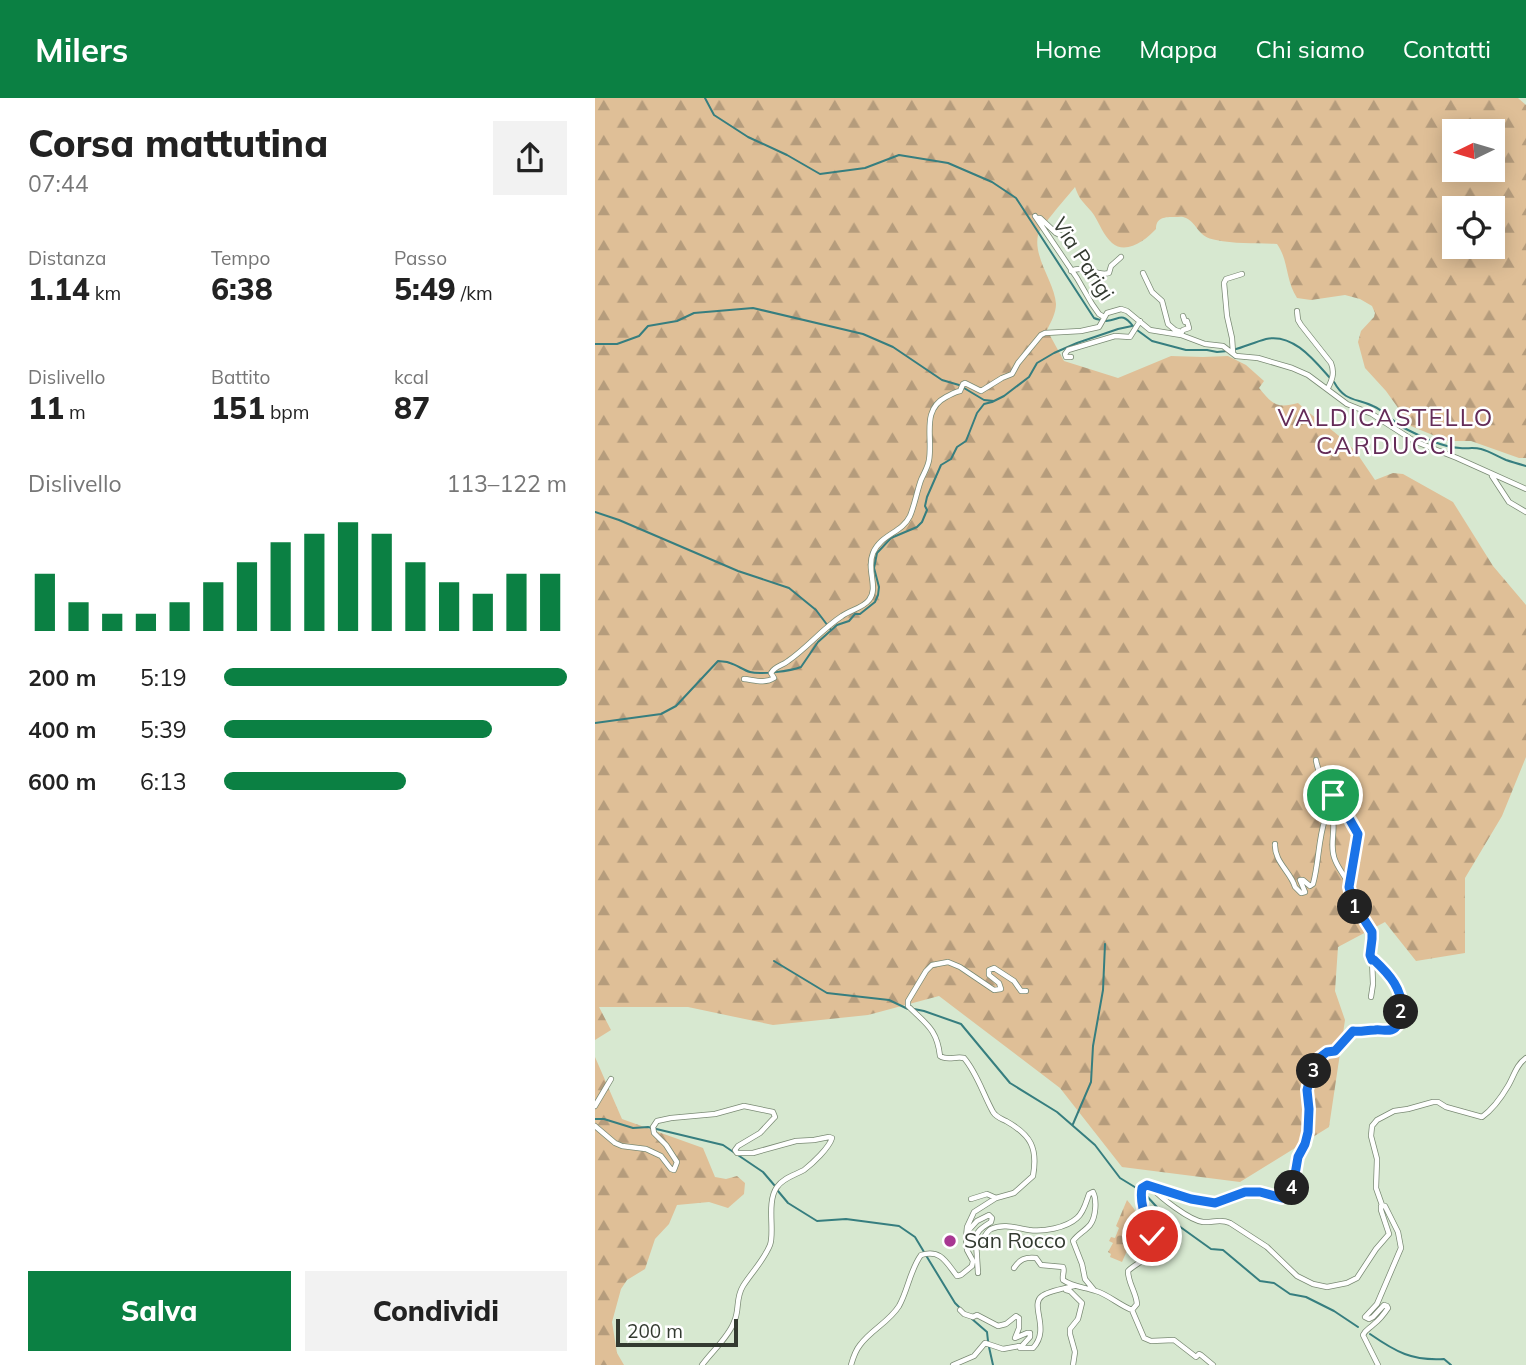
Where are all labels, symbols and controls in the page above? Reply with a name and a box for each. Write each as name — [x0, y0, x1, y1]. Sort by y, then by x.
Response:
text: Milers — [35, 29, 128, 70]
text: Home — [1035, 34, 1101, 64]
text: Mappa — [1139, 34, 1217, 64]
text: Chi siamo — [1255, 34, 1365, 64]
text: Contatti — [1403, 34, 1491, 64]
text: Corsa mattutina — [28, 119, 328, 167]
north arrow — [1442, 119, 1505, 182]
map controls — [1442, 119, 1505, 259]
button: share — [493, 121, 567, 195]
text: 07:44 — [28, 169, 88, 198]
button: locate — [1442, 196, 1505, 259]
street label: Via Parigi — [1047, 212, 1120, 305]
text: Distanza — [28, 246, 106, 270]
text: Tempo — [211, 246, 270, 270]
text: Passo — [394, 246, 447, 270]
text: 1.14 — [28, 270, 90, 308]
text: 6:38 — [211, 270, 273, 308]
text: 5:49 — [394, 270, 456, 308]
text: km — [90, 281, 121, 305]
text: /km — [456, 281, 493, 305]
text: Dislivello — [28, 365, 105, 389]
text: Battito — [211, 365, 270, 389]
text: kcal — [394, 365, 429, 389]
text: 11 — [28, 389, 64, 427]
text: 151 — [211, 389, 265, 427]
text: 87 — [394, 389, 430, 427]
text: m — [64, 400, 86, 424]
text: bpm — [265, 400, 309, 424]
district label: VALDICASTELLO CARDUCCI — [1278, 402, 1494, 460]
text: Dislivello — [28, 469, 122, 498]
text: 113–122 m — [446, 469, 567, 498]
text: 200 m — [28, 663, 96, 692]
text: 5:19 — [140, 663, 187, 692]
text: 400 m — [28, 715, 96, 744]
text: 5:39 — [140, 715, 187, 744]
pin — [1303, 765, 1363, 825]
text: 600 m — [28, 767, 96, 796]
text: 6:13 — [140, 767, 187, 796]
icon: arrive — [1314, 776, 1352, 814]
pin: 1 — [1337, 890, 1373, 924]
text: 1 — [1349, 894, 1360, 918]
pin: 2 — [1383, 995, 1419, 1030]
text: 2 — [1395, 999, 1406, 1023]
pin: 3 — [1297, 1054, 1331, 1088]
text: 3 — [1308, 1058, 1319, 1082]
pin: 4 — [1275, 1170, 1309, 1206]
text: 4 — [1286, 1175, 1297, 1199]
pin — [1122, 1206, 1182, 1266]
icon: check — [1133, 1217, 1171, 1255]
place label: San Rocco — [964, 1227, 1066, 1253]
marker: San Rocco — [942, 1233, 958, 1249]
button: Salva — [28, 1271, 291, 1351]
button: Condividi — [305, 1271, 567, 1351]
scale bar — [616, 1316, 739, 1348]
text: 200 m — [627, 1319, 683, 1343]

